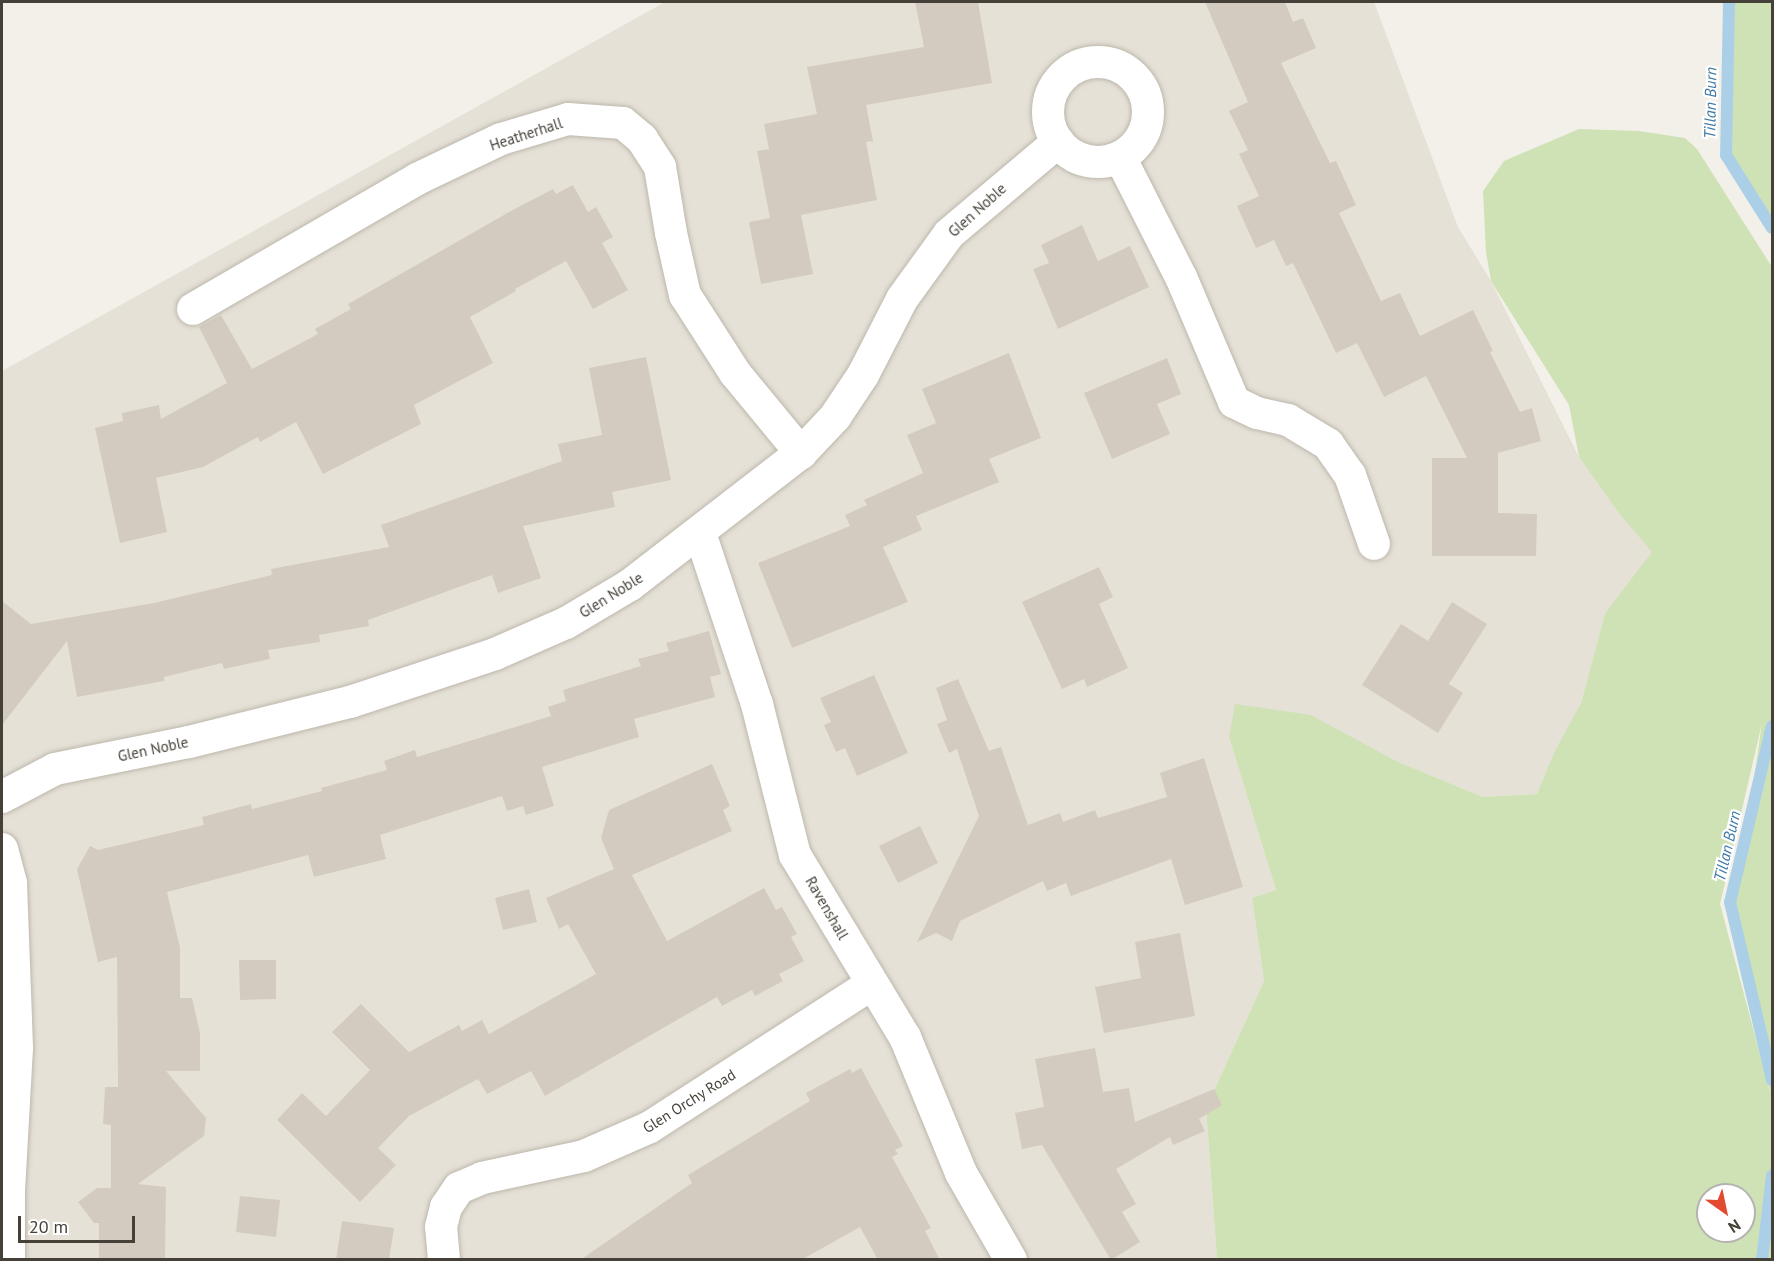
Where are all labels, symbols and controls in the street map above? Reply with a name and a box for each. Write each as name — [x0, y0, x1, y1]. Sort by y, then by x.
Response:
water label: Tillan Burn — [1700, 67, 1720, 139]
street label: Heatherhall — [487, 114, 565, 154]
street label: Glen Noble — [944, 179, 1010, 241]
street label: Glen Noble — [576, 568, 646, 622]
street label: Glen Noble — [116, 733, 190, 765]
water label: Tillan Burn — [1710, 809, 1744, 883]
street label: Ravenshall — [802, 873, 852, 943]
street label: Glen Orchy Road — [639, 1065, 739, 1137]
north arrow — [1696, 1183, 1756, 1243]
scale bar — [21, 1204, 138, 1242]
text: 20 m — [29, 1215, 68, 1238]
text: N — [1725, 1215, 1745, 1238]

